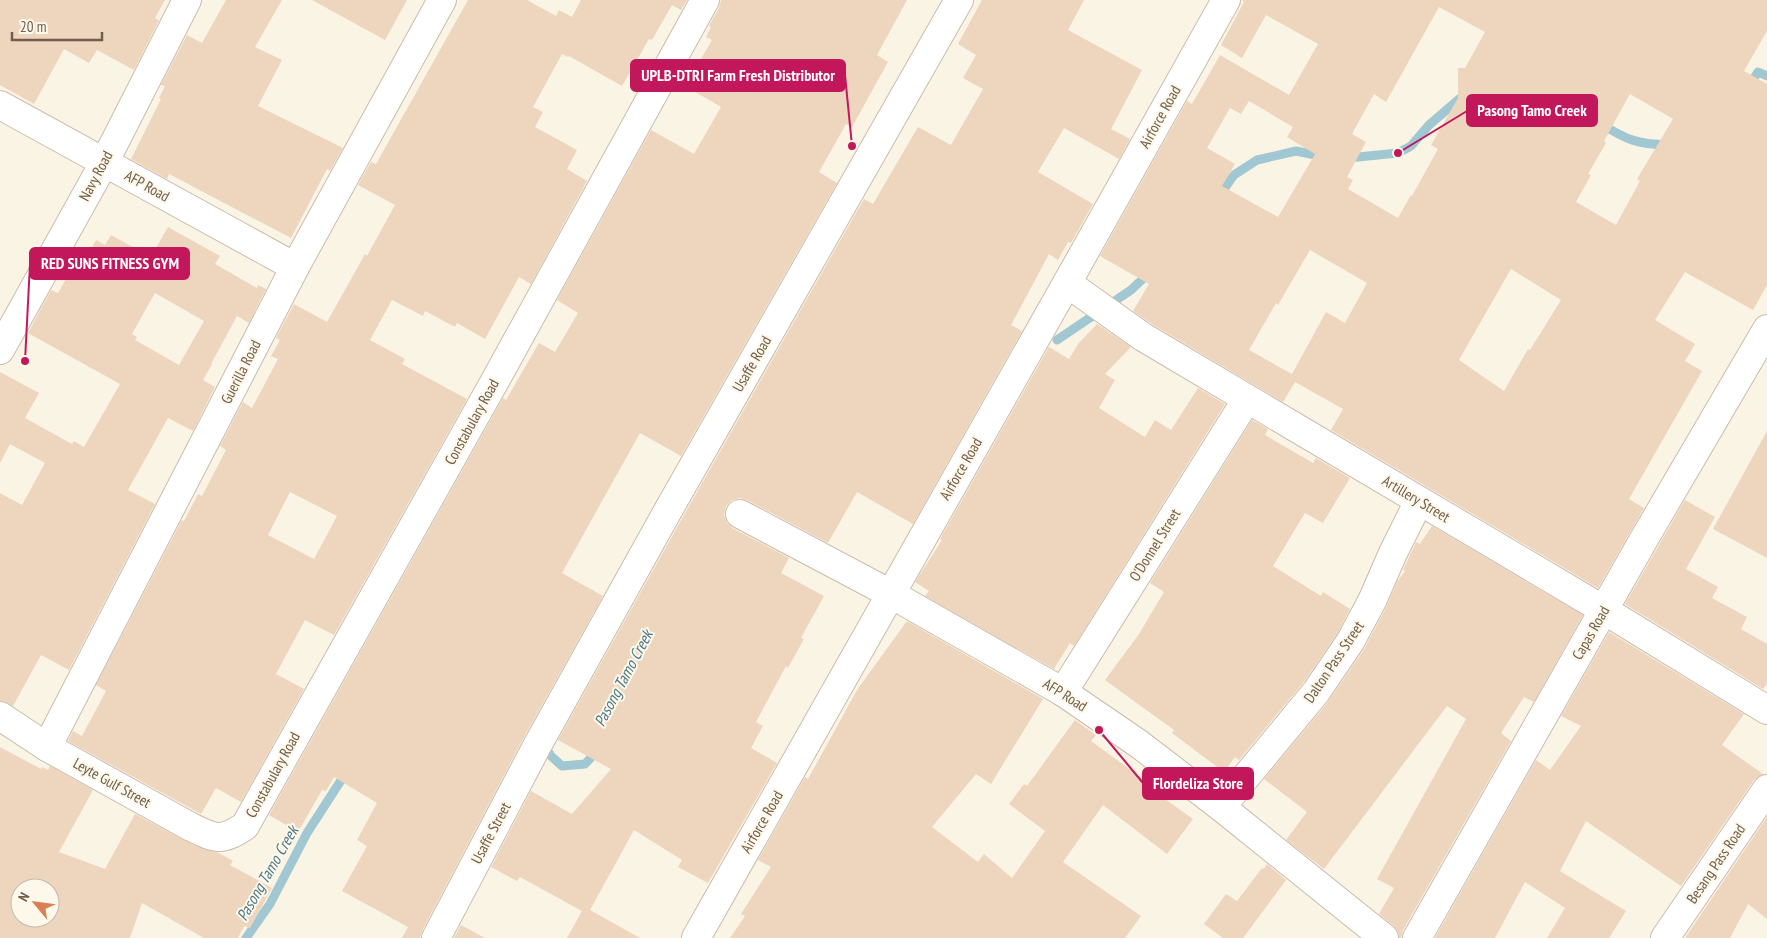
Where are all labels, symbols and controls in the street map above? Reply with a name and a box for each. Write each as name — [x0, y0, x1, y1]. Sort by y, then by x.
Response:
scale bar — [12, 10, 102, 42]
text: 20 m — [20, 17, 46, 36]
callout: UPLB-DTRI Farm Fresh Distributor — [631, 60, 845, 91]
text: UPLB-DTRI Farm Fresh Distributor — [641, 65, 835, 85]
street label: Airforce Road — [1135, 82, 1185, 151]
callout: Pasong Tamo Creek — [1467, 95, 1597, 126]
text: Pasong Tamo Creek — [1477, 100, 1587, 120]
street label: Navy Road — [74, 147, 117, 204]
street label: AFP Road — [121, 166, 173, 206]
callout: RED SUNS FITNESS GYM — [30, 248, 189, 279]
text: RED SUNS FITNESS GYM — [41, 253, 179, 273]
street label: Usaffe Road — [728, 332, 775, 395]
street label: Guerilla Road — [216, 337, 265, 407]
street label: Constabulary Road — [440, 375, 503, 468]
street label: Airforce Road — [935, 434, 986, 503]
street label: Artillery Street — [1379, 471, 1454, 526]
street label: O'Donnel Street — [1125, 505, 1184, 585]
street label: Capas Road — [1568, 602, 1614, 663]
street label: Dalton Pass Street — [1299, 617, 1368, 706]
water label: Pasong Tamo Creek — [589, 625, 658, 730]
street label: AFP Road — [1040, 674, 1091, 715]
street label: Constabulary Road — [241, 728, 304, 821]
street label: Leyte Gulf Street — [70, 753, 154, 812]
callout: Flordeliza Store — [1143, 768, 1253, 799]
text: Flordeliza Store — [1153, 773, 1243, 793]
street label: Airforce Road — [736, 787, 787, 856]
street label: Usaffe Street — [466, 799, 515, 867]
water label: Pasong Tamo Creek — [232, 820, 303, 924]
street label: Besang Pass Road — [1682, 820, 1749, 907]
north arrow — [10, 878, 60, 928]
text: N — [14, 889, 33, 904]

